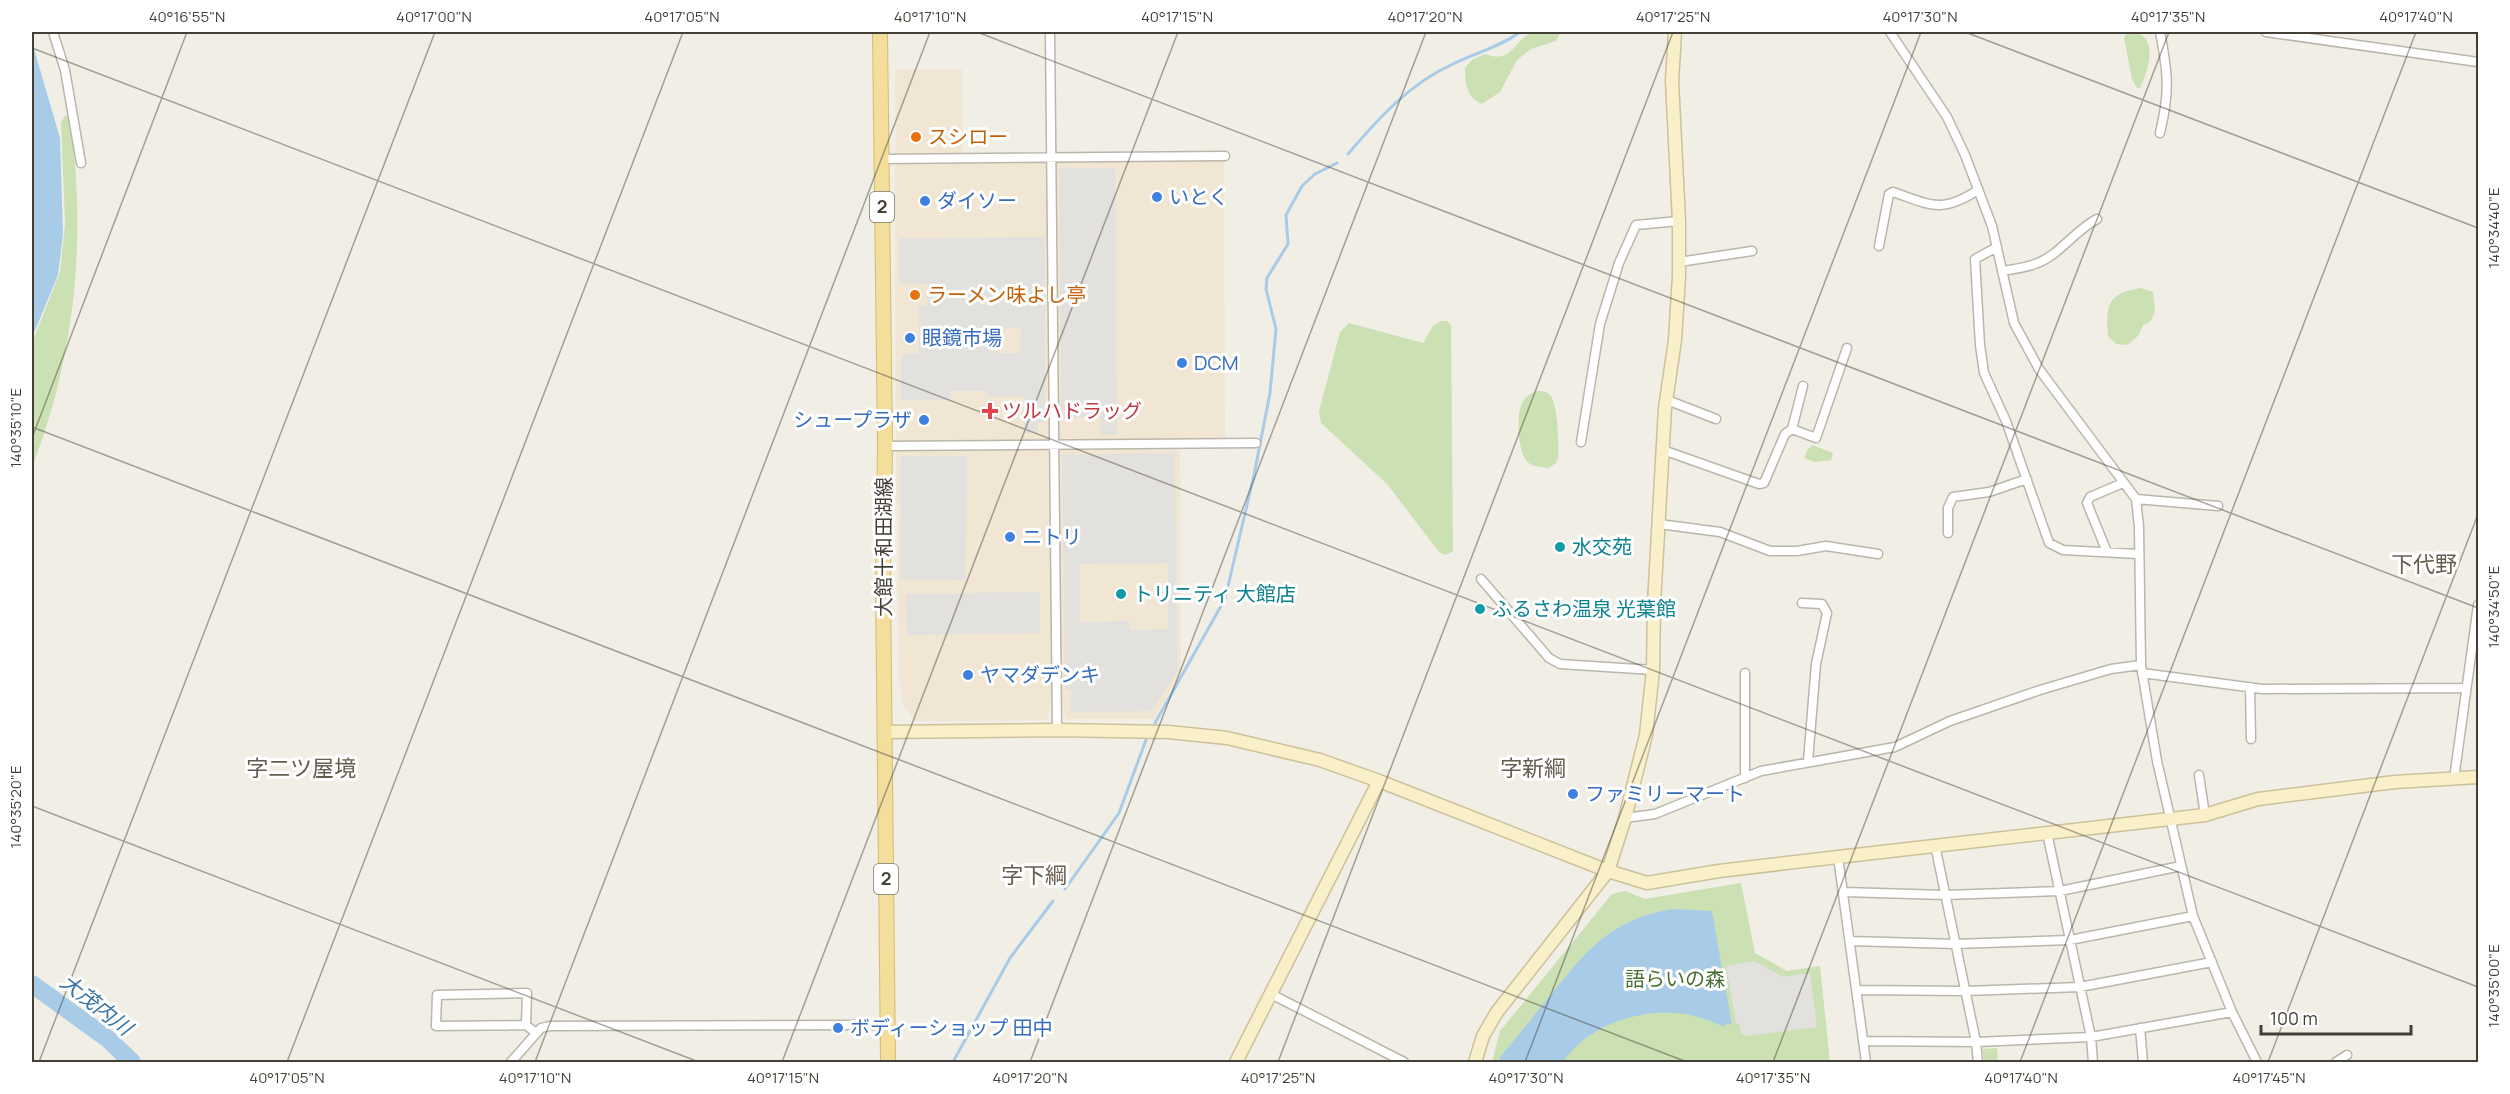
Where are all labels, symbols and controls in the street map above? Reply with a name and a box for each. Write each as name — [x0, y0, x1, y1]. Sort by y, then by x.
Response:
text: 40°16'55"N — [149, 6, 225, 27]
text: 40°17'00"N — [396, 6, 472, 27]
text: 40°17'05"N — [644, 6, 720, 27]
text: 40°17'10"N — [894, 6, 966, 27]
text: 40°17'15"N — [1141, 6, 1213, 27]
text: 40°17'20"N — [1387, 6, 1463, 27]
text: 40°17'25"N — [1636, 6, 1710, 27]
text: 40°17'30"N — [1883, 6, 1957, 27]
text: 40°17'35"N — [2131, 6, 2205, 27]
text: 40°17'40"N — [2379, 6, 2453, 27]
place label: スシロー — [928, 123, 1008, 150]
marker: スシロー — [909, 130, 923, 144]
place label: いとく — [1169, 183, 1228, 210]
place label: ダイソー — [937, 187, 1017, 214]
text: 140°34'40"E — [2483, 187, 2504, 269]
marker: いとく — [1150, 190, 1164, 204]
road number: 2 — [870, 192, 894, 222]
marker: ダイソー — [918, 194, 932, 208]
place label: ラーメン味よし亭 — [927, 281, 1086, 308]
marker: ラーメン味よし亭 — [908, 288, 922, 302]
place label: 眼鏡市場 — [922, 324, 1002, 351]
marker: 眼鏡市場 — [903, 331, 917, 345]
place label: DCM — [1194, 349, 1239, 376]
marker: DCM — [1175, 356, 1189, 370]
text: 140°35'10"E — [5, 388, 26, 468]
place label: ツルハドラッグ — [1002, 397, 1142, 424]
marker: ツルハドラッグ — [983, 404, 997, 418]
place label: シュープラザ — [793, 406, 912, 433]
marker: シュープラザ — [917, 413, 931, 427]
street label: 大館十和田湖線 — [870, 477, 897, 617]
place label: ニトリ — [1022, 523, 1082, 550]
marker: ニトリ — [1003, 530, 1017, 544]
place label: 水交苑 — [1572, 533, 1632, 560]
marker: 水交苑 — [1553, 540, 1567, 554]
district label: 下代野 — [2391, 549, 2457, 579]
text: 140°34'50"E — [2483, 566, 2504, 648]
place label: トリニティ 大館店 — [1133, 580, 1296, 607]
marker: トリニティ 大館店 — [1114, 587, 1128, 601]
place label: ふるさわ温泉 光葉館 — [1492, 595, 1676, 622]
marker: ふるさわ温泉 光葉館 — [1473, 602, 1487, 616]
place label: ヤマダデンキ — [980, 661, 1100, 688]
marker: ヤマダデンキ — [961, 668, 975, 682]
district label: 字二ツ屋境 — [246, 753, 356, 783]
district label: 字新綱 — [1500, 753, 1566, 783]
text: 140°35'20"E — [5, 766, 26, 848]
place label: ファミリーマート — [1585, 780, 1745, 807]
marker: ファミリーマート — [1566, 787, 1580, 801]
district label: 字下綱 — [1001, 860, 1067, 890]
road number: 2 — [874, 864, 898, 894]
text: 140°35'00"E — [2483, 944, 2504, 1028]
park label: 語らいの森 — [1625, 965, 1725, 992]
water label: 大茂内川 — [55, 967, 140, 1042]
scale bar — [2261, 998, 2411, 1036]
text: 100 m — [2270, 1006, 2318, 1030]
place label: ボディーショップ 田中 — [850, 1014, 1052, 1041]
marker: ボディーショップ 田中 — [831, 1021, 845, 1035]
text: 40°17'05"N — [249, 1067, 325, 1088]
text: 40°17'10"N — [499, 1067, 571, 1088]
text: 40°17'15"N — [747, 1067, 819, 1088]
text: 40°17'20"N — [992, 1067, 1068, 1088]
text: 40°17'25"N — [1241, 1067, 1315, 1088]
text: 40°17'30"N — [1489, 1067, 1563, 1088]
text: 40°17'35"N — [1736, 1067, 1810, 1088]
text: 40°17'40"N — [1984, 1067, 2058, 1088]
text: 40°17'45"N — [2232, 1067, 2306, 1088]

